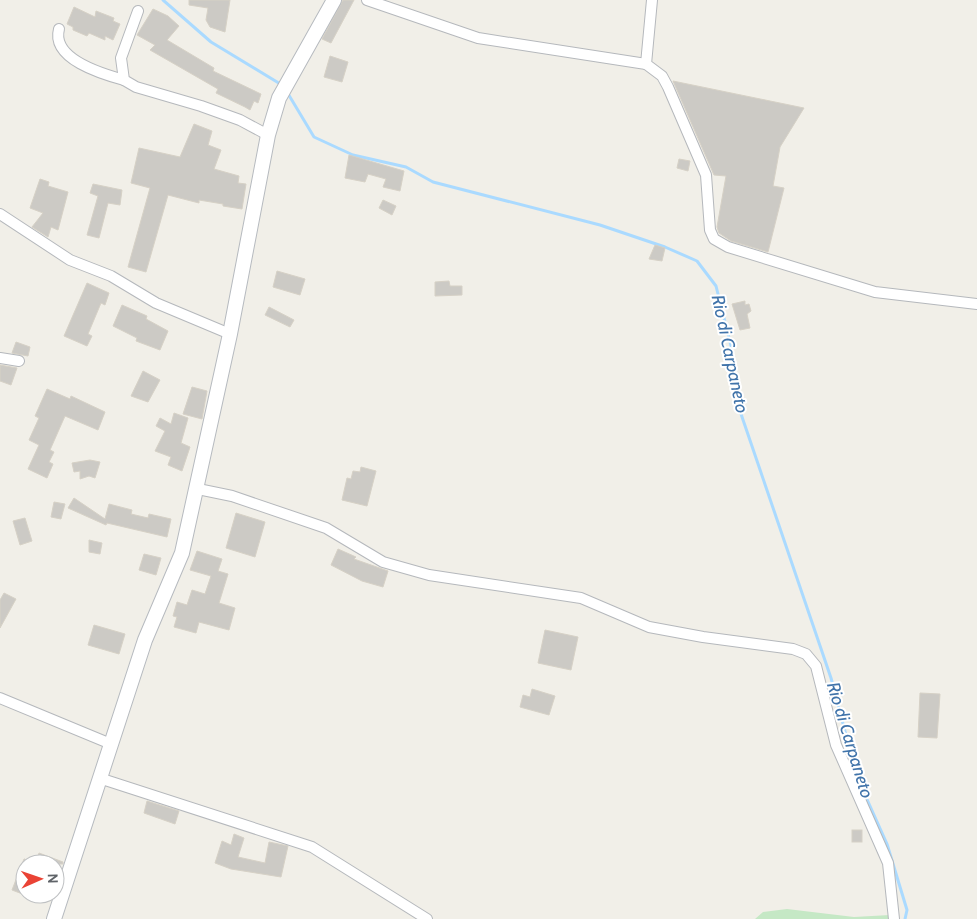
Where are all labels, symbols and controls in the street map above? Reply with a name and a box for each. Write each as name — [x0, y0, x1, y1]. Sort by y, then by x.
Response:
water label: Rio di Carpaneto — [707, 293, 753, 415]
water label: Rio di Carpaneto — [822, 679, 878, 801]
north arrow — [15, 854, 65, 904]
text: N — [44, 873, 62, 884]

